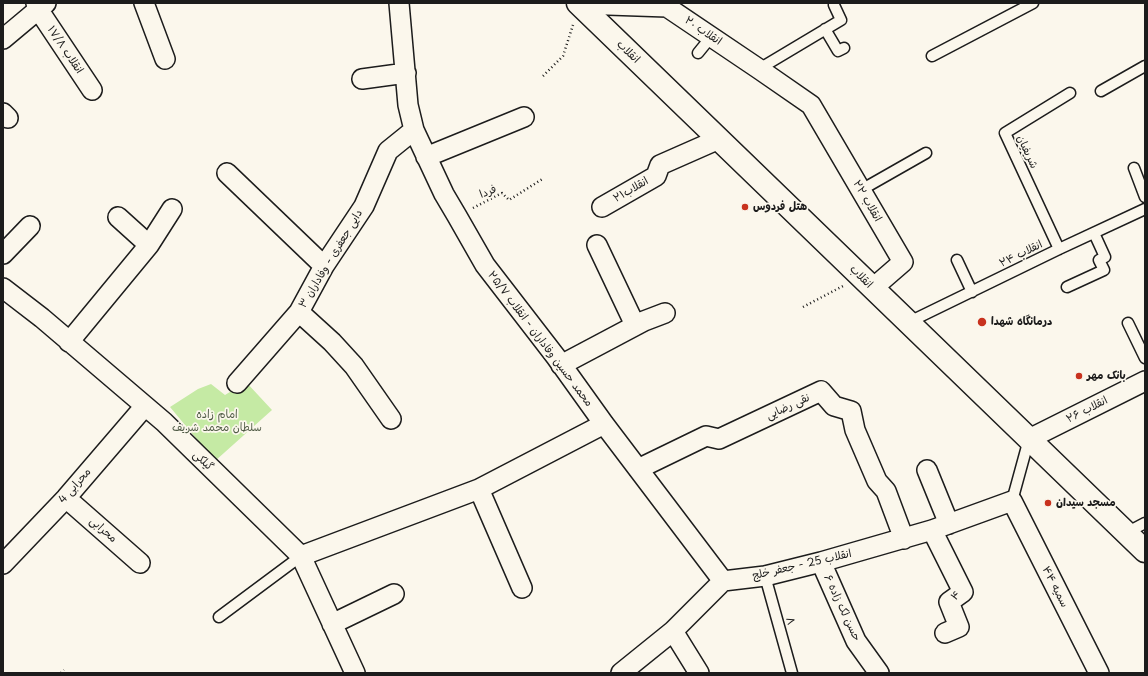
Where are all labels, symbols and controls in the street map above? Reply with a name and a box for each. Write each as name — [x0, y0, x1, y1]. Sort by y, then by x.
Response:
street label: انقلاب ۲۰ — [682, 14, 724, 48]
street label: انقلاب ۱۷/۸ — [44, 24, 86, 76]
street label: انقلاب — [614, 38, 642, 66]
street label: شریفیان — [1014, 133, 1040, 171]
street label: انقلاب۲۱ — [611, 175, 651, 205]
street label: انقلاب ۲۲ — [850, 178, 884, 224]
street label: فردا — [478, 183, 498, 201]
place label: هتل فردوس — [753, 200, 807, 214]
marker: هتل فردوس — [740, 202, 750, 212]
street label: دایی جعفری - وفاداران ۳ — [296, 207, 366, 311]
street label: انقلاب ۲۴ — [997, 238, 1045, 270]
street label: انقلاب — [847, 263, 875, 291]
street label: محمد حسین وفاداران - انقلاب ۲۵/۷ — [485, 269, 595, 409]
place label: درمانگاه شهدا — [991, 315, 1052, 329]
marker: درمانگاه شهدا — [976, 316, 988, 328]
place label: بانک مهر — [1087, 369, 1126, 383]
marker: بانک مهر — [1074, 371, 1084, 381]
street label: نقی رضایی — [764, 391, 812, 423]
street label: انقلاب ۲۶ — [1064, 394, 1110, 426]
park label: امام زاده سلطان محمد شریف — [172, 408, 262, 434]
street label: گیلکی — [190, 448, 216, 474]
street label: محرابی 4 — [56, 466, 94, 506]
place label: مسجد سیدان — [1056, 496, 1116, 510]
marker: مسجد سیدان — [1043, 498, 1053, 508]
street label: محرابی — [87, 515, 119, 545]
street label: انقلاب 25 - جعفر خلج — [751, 547, 853, 583]
street label: سمیه ۴۴ — [1039, 564, 1071, 610]
street label: ۶ حسن لک زاده — [821, 573, 863, 643]
street label: ۴ — [948, 588, 964, 604]
street label: ۸ — [783, 615, 797, 627]

